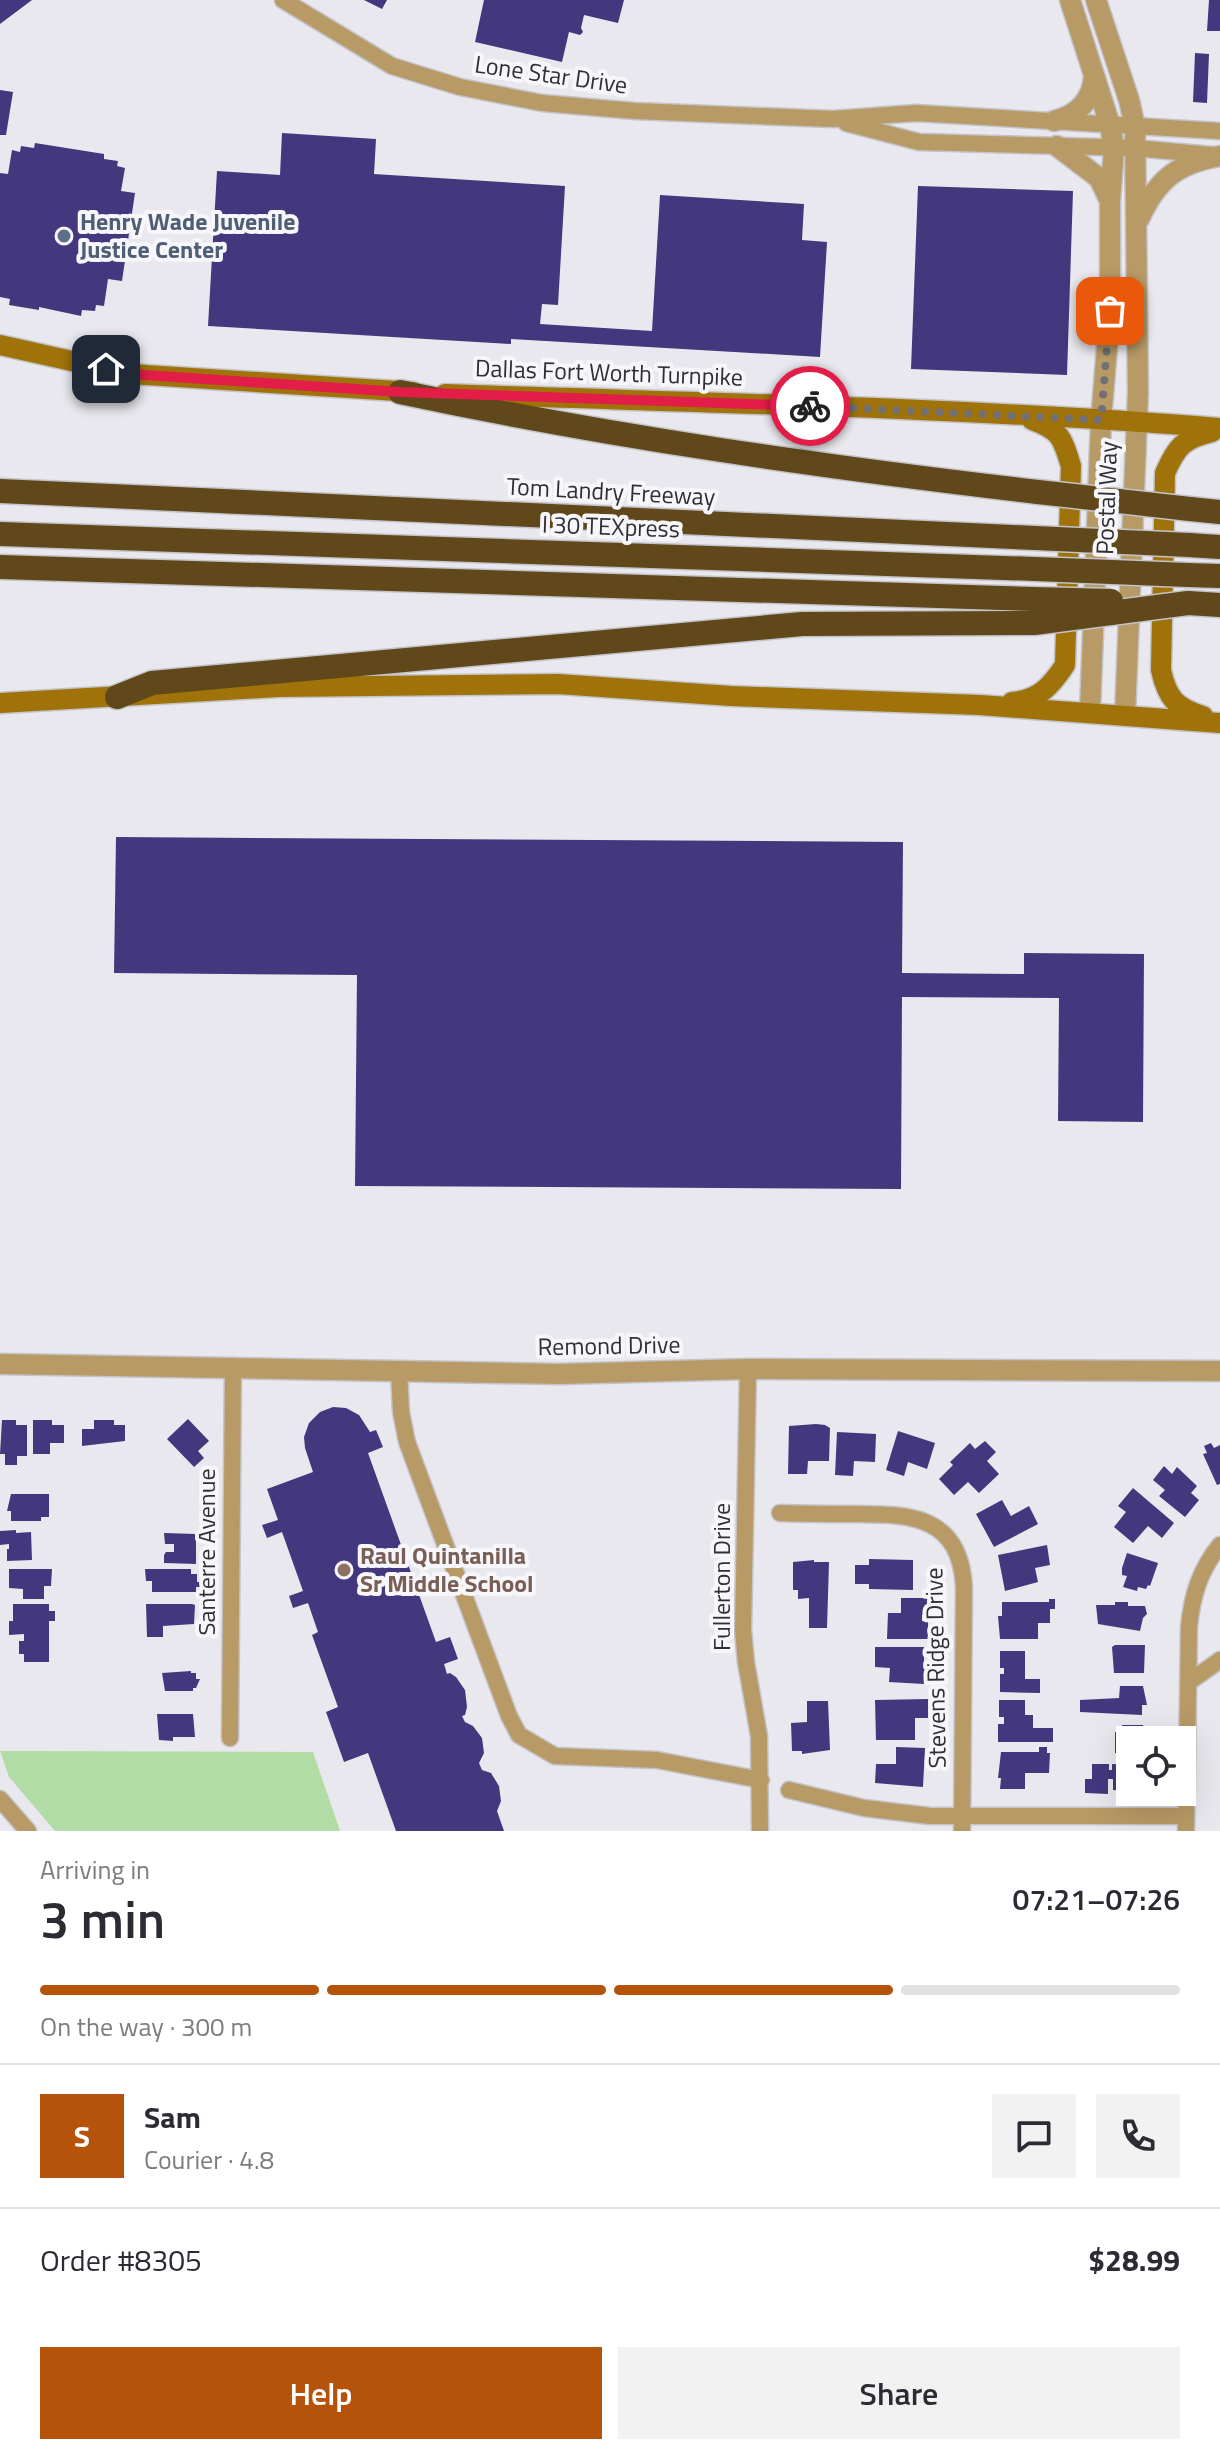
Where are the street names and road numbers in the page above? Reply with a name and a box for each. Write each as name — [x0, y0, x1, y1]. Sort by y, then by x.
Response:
street label: Lone Star Drive — [473, 45, 630, 103]
street label: Dallas Fort Worth Turnpike — [475, 349, 744, 395]
street label: Postal Way — [1086, 440, 1126, 555]
street label: Tom Landry Freeway — [506, 468, 717, 514]
street label: I 30 TEXpress — [542, 506, 681, 546]
street label: Remond Drive — [537, 1326, 681, 1364]
street label: Santerre Avenue — [188, 1468, 224, 1636]
street label: Fullerton Drive — [703, 1503, 739, 1651]
street label: Stevens Ridge Drive — [915, 1567, 955, 1769]

